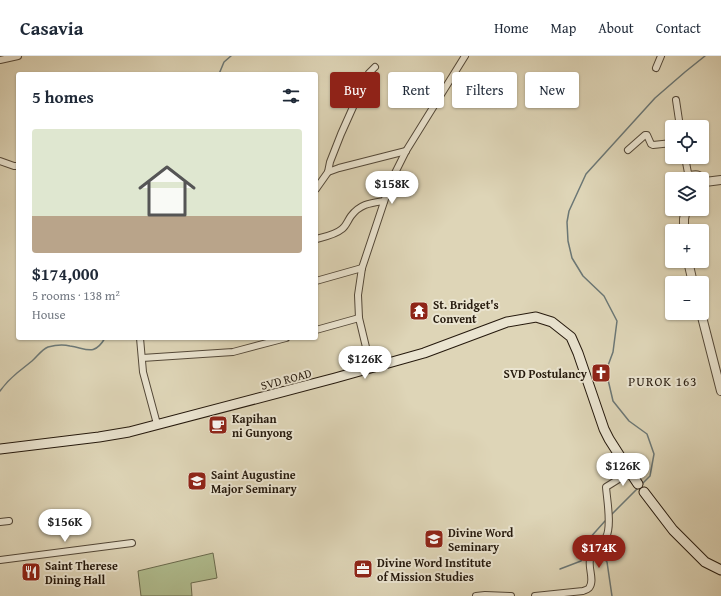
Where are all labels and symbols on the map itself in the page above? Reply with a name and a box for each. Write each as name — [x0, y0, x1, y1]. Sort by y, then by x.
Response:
pin: $158K — [364, 171, 420, 205]
place label: St. Bridget's Convent — [433, 296, 499, 327]
temple icon: St. Bridget's Convent — [408, 300, 430, 322]
pin: $126K — [337, 346, 393, 380]
church icon: SVD Postulancy — [590, 362, 612, 384]
street label: SVD ROAD — [259, 364, 313, 394]
place label: SVD Postulancy — [504, 365, 588, 382]
district label: PUROK 163 — [628, 372, 698, 391]
place label: Kapihan ni Gunyong — [232, 410, 293, 441]
cafe icon: Kapihan ni Gunyong — [207, 414, 229, 436]
pin: $126K — [595, 453, 651, 487]
place label: Saint Augustine Major Seminary — [211, 466, 298, 497]
school or university icon: Saint Augustine Major Seminary — [186, 470, 208, 492]
pin: $156K — [37, 509, 93, 543]
place label: Divine Word Seminary — [448, 524, 514, 555]
school or university icon: Divine Word Seminary — [423, 528, 445, 550]
pin: $174K — [571, 535, 627, 569]
place label: Divine Word Institute of Mission Studies — [377, 554, 492, 585]
place label: Saint Therese Dining Hall — [45, 557, 118, 588]
office icon: Divine Word Institute of Mission Studies — [352, 558, 374, 580]
restaurant icon: Saint Therese Dining Hall — [20, 561, 42, 583]

